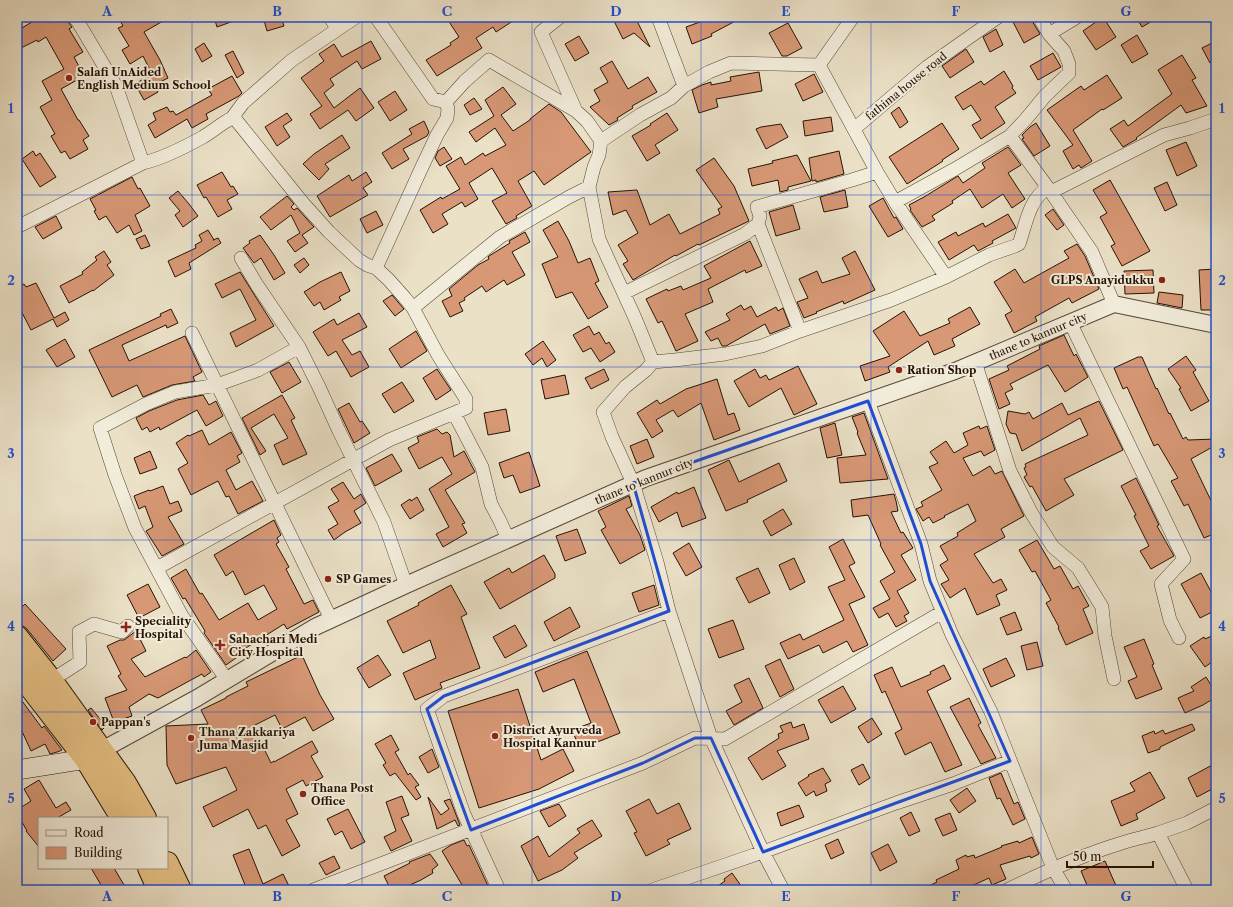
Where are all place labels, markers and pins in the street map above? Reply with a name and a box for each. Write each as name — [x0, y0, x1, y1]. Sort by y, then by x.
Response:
place label: Salafi UnAided English Medium School — [77, 65, 211, 92]
marker: Salafi UnAided English Medium School — [64, 73, 74, 83]
place label: GLPS Anayidukku — [1051, 273, 1155, 287]
marker: GLPS Anayidukku — [1157, 275, 1167, 285]
place label: Ration Shop — [907, 363, 976, 377]
marker: Ration Shop — [894, 365, 904, 375]
place label: SP Games — [336, 572, 391, 586]
marker: SP Games — [323, 574, 333, 584]
place label: Speciality Hospital — [135, 614, 192, 641]
marker: Speciality Hospital — [120, 621, 132, 633]
place label: Sahachari Medi City Hospital — [229, 632, 318, 659]
marker: Sahachari Medi City Hospital — [214, 639, 226, 651]
place label: Pappan's — [101, 715, 151, 729]
marker: Pappan's — [88, 717, 98, 727]
place label: District Ayurveda Hospital Kannur — [503, 723, 603, 750]
place label: Thana Zakkariya Juma Masjid — [197, 725, 296, 752]
marker: District Ayurveda Hospital Kannur — [490, 731, 500, 741]
marker: Thana Zakkariya Juma Masjid — [186, 733, 196, 743]
place label: Thana Post Office — [311, 781, 374, 808]
marker: Thana Post Office — [298, 789, 308, 799]

